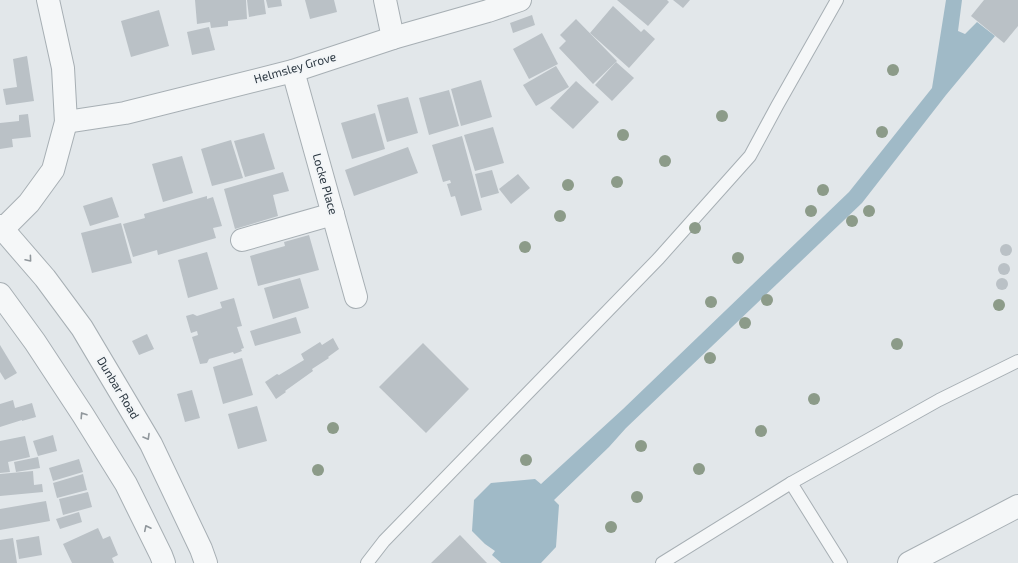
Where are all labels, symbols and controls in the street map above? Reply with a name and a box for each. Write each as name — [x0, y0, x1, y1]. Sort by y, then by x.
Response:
street label: Helmsley Grove — [252, 49, 338, 85]
street label: Locke Place — [311, 151, 341, 216]
one-way arrow — [24, 254, 31, 262]
street label: Dunbar Road — [95, 354, 143, 421]
one-way arrow — [80, 412, 88, 419]
one-way arrow — [143, 433, 150, 440]
one-way arrow — [145, 524, 152, 532]

